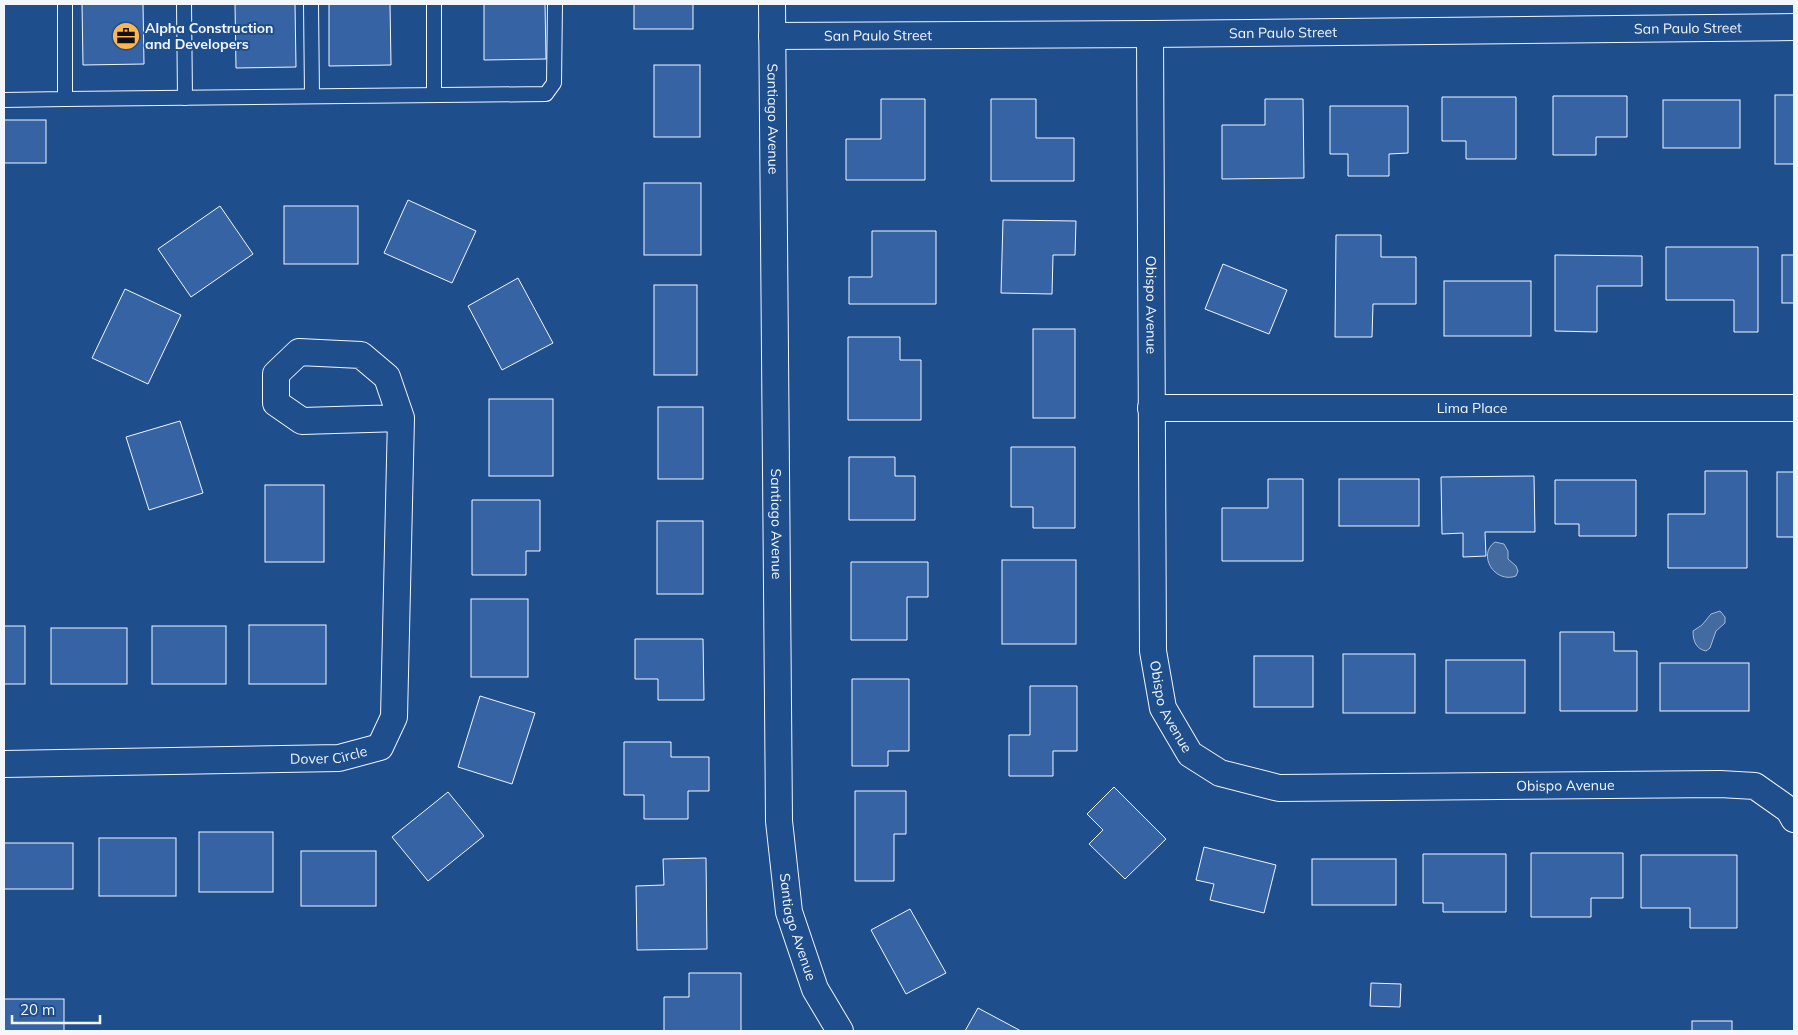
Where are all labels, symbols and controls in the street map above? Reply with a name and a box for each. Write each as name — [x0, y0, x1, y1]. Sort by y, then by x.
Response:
place label: Alpha Construction and Developers — [145, 19, 274, 53]
street label: San Paulo Street — [1634, 19, 1742, 38]
office icon: Alpha Construction and Developers — [111, 21, 141, 51]
street label: San Paulo Street — [1229, 23, 1337, 42]
street label: San Paulo Street — [824, 26, 932, 45]
street label: Santiago Avenue — [764, 63, 782, 175]
street label: Obispo Avenue — [1142, 256, 1161, 354]
street label: Lima Place — [1437, 399, 1507, 417]
street label: Santiago Avenue — [767, 468, 786, 580]
street label: Obispo Avenue — [1146, 659, 1196, 756]
street label: Dover Circle — [290, 742, 369, 768]
street label: Obispo Avenue — [1516, 776, 1615, 795]
street label: Santiago Avenue — [776, 872, 821, 983]
scale bar — [12, 992, 100, 1024]
text: 20 m — [20, 1000, 55, 1019]

